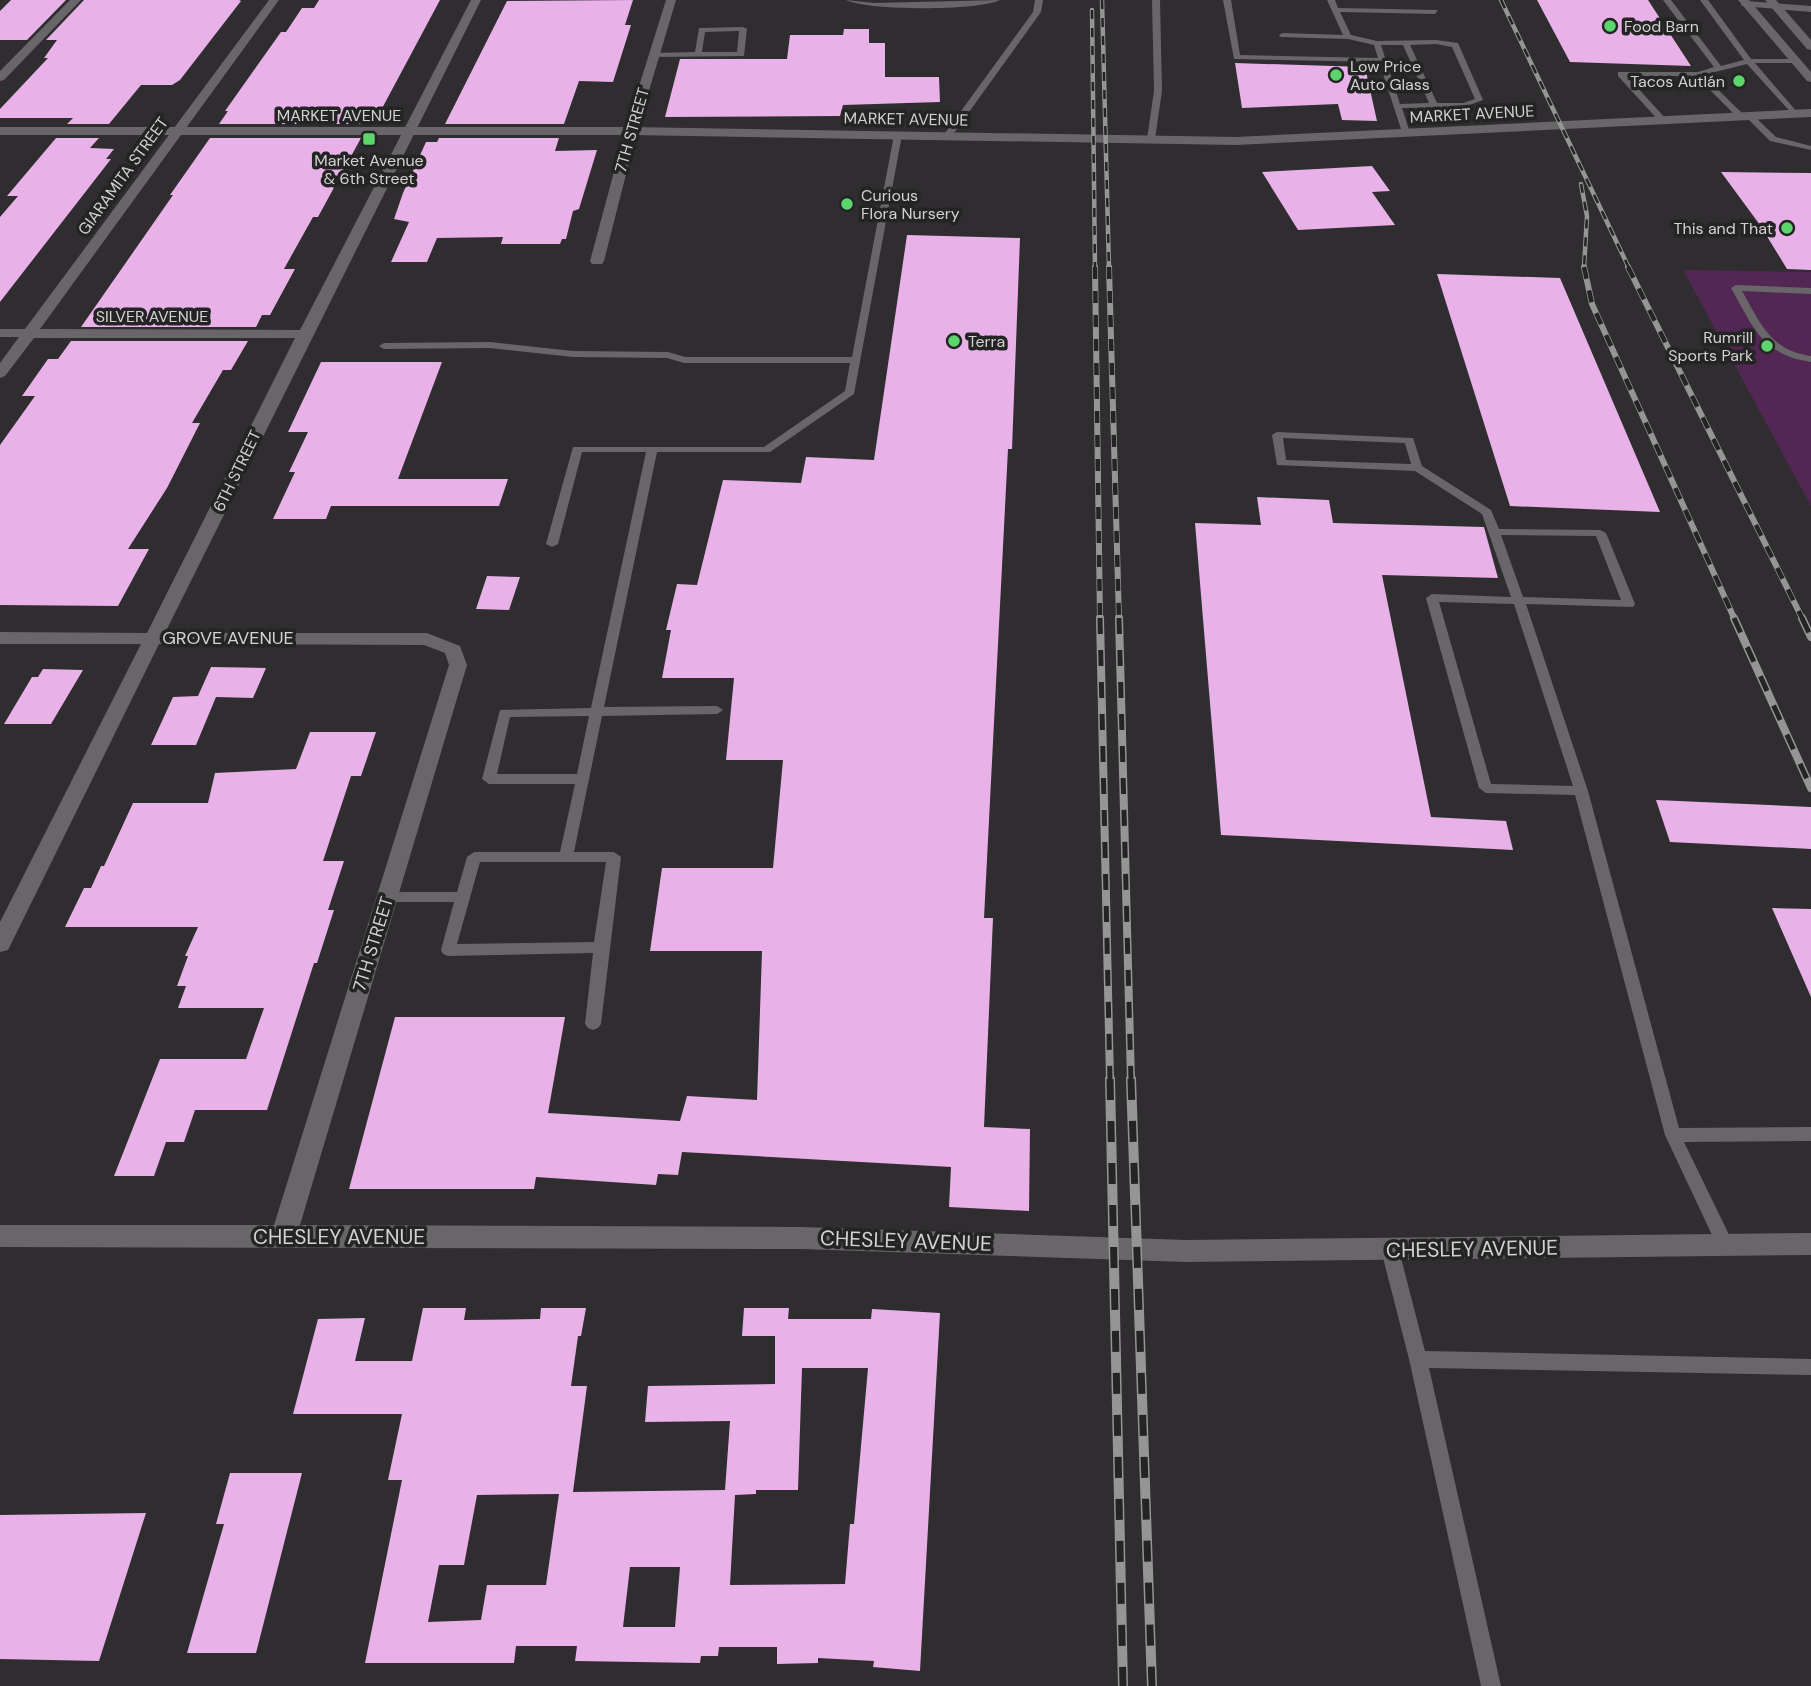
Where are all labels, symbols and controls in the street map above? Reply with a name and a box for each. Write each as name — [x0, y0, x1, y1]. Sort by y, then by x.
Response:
place label: Food Barn — [1624, 16, 1699, 37]
marker: Food Barn — [1602, 18, 1618, 34]
place label: Low Price Auto Glass — [1350, 56, 1430, 95]
marker: Low Price Auto Glass — [1328, 67, 1344, 83]
place label: Tacos Autlán — [1630, 71, 1725, 92]
marker: Tacos Autlán — [1731, 73, 1747, 89]
street label: 7TH STREET — [610, 85, 654, 175]
street label: MARKET AVENUE — [1409, 100, 1535, 128]
street label: MARKET AVENUE — [277, 105, 401, 126]
street label: MARKET AVENUE — [844, 107, 968, 131]
street label: GIARAMITA STREET — [73, 113, 173, 239]
marker: Market Avenue & 6th Street — [361, 131, 377, 147]
place label: Market Avenue & 6th Street — [314, 150, 424, 189]
place label: Curious Flora Nursery — [861, 185, 960, 224]
marker: Curious Flora Nursery — [839, 196, 855, 212]
place label: This and That — [1674, 218, 1773, 239]
marker: This and That — [1779, 220, 1795, 236]
street label: SILVER AVENUE — [96, 306, 208, 327]
place label: Rumrill Sports Park — [1668, 327, 1753, 366]
place label: Terra — [968, 331, 1005, 352]
marker: Terra — [946, 333, 962, 349]
marker: Rumrill Sports Park — [1759, 338, 1775, 354]
street label: 6TH STREET — [208, 427, 266, 515]
street label: GROVE AVENUE — [162, 626, 294, 650]
street label: 7TH STREET — [347, 894, 399, 994]
street label: CHESLEY AVENUE — [253, 1223, 425, 1251]
street label: CHESLEY AVENUE — [820, 1224, 992, 1258]
street label: CHESLEY AVENUE — [1386, 1234, 1558, 1264]

